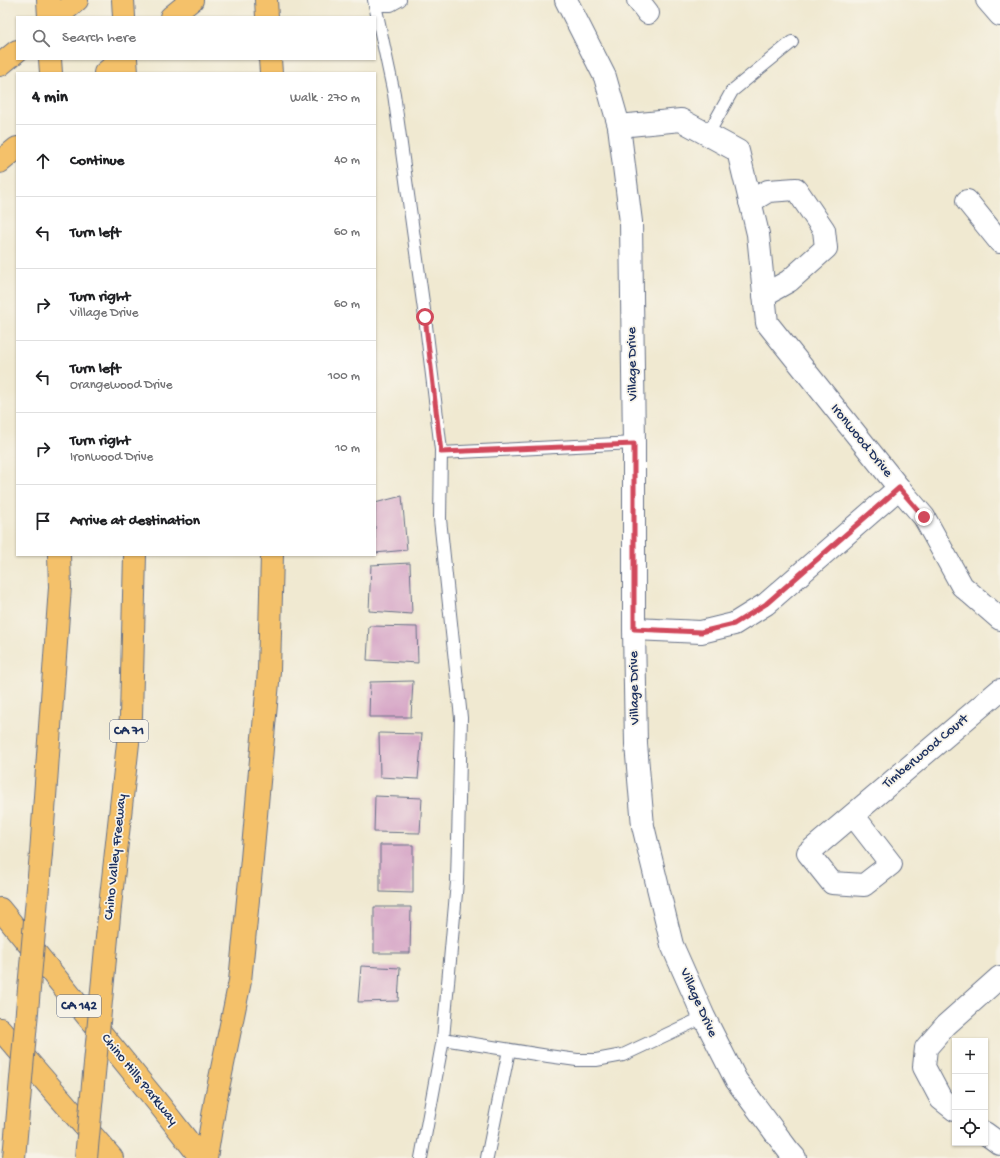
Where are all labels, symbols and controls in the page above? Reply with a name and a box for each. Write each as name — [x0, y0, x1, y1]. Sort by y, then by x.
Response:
search box — [16, 16, 376, 60]
icon: search — [30, 27, 52, 49]
text: Search here — [62, 29, 136, 47]
text: 4 min — [32, 88, 68, 108]
text: Walk · 270 m — [290, 91, 360, 106]
icon: ahead — [32, 150, 54, 172]
text: Continue — [70, 152, 124, 170]
text: 40 m — [334, 153, 360, 168]
icon: left — [32, 222, 54, 244]
text: Turn left — [70, 224, 121, 242]
text: 60 m — [334, 225, 360, 240]
text: Turn right — [70, 288, 130, 306]
icon: right — [32, 294, 54, 316]
text: 60 m — [334, 297, 360, 312]
text: Village Drive — [70, 306, 139, 321]
route start — [416, 308, 434, 326]
street label: Village Drive — [624, 326, 642, 402]
text: Turn left — [70, 360, 121, 378]
icon: left — [32, 366, 54, 388]
text: 100 m — [328, 369, 360, 384]
text: Orangewood Drive — [70, 378, 173, 393]
street label: Ironwood Drive — [826, 401, 896, 482]
text: Turn right — [70, 432, 130, 450]
icon: right — [32, 438, 54, 460]
text: 10 m — [335, 441, 360, 456]
text: Ironwood Drive — [70, 450, 153, 465]
route end — [915, 508, 933, 526]
icon: arrive — [32, 510, 54, 532]
text: Arrive at destination — [70, 512, 200, 530]
street label: Village Drive — [626, 650, 644, 726]
street label: Timberwood Court — [879, 710, 973, 794]
road number: CA 71 — [110, 720, 148, 742]
street label: Chino Valley Freeway — [101, 793, 131, 921]
street label: Village Drive — [675, 965, 721, 1041]
road number: CA 142 — [57, 995, 101, 1017]
street label: Chino Hills Parkway — [97, 1031, 181, 1129]
map controls — [952, 1038, 988, 1146]
button: + — [952, 1038, 988, 1074]
button: − — [952, 1074, 988, 1110]
button: locate — [952, 1110, 988, 1146]

